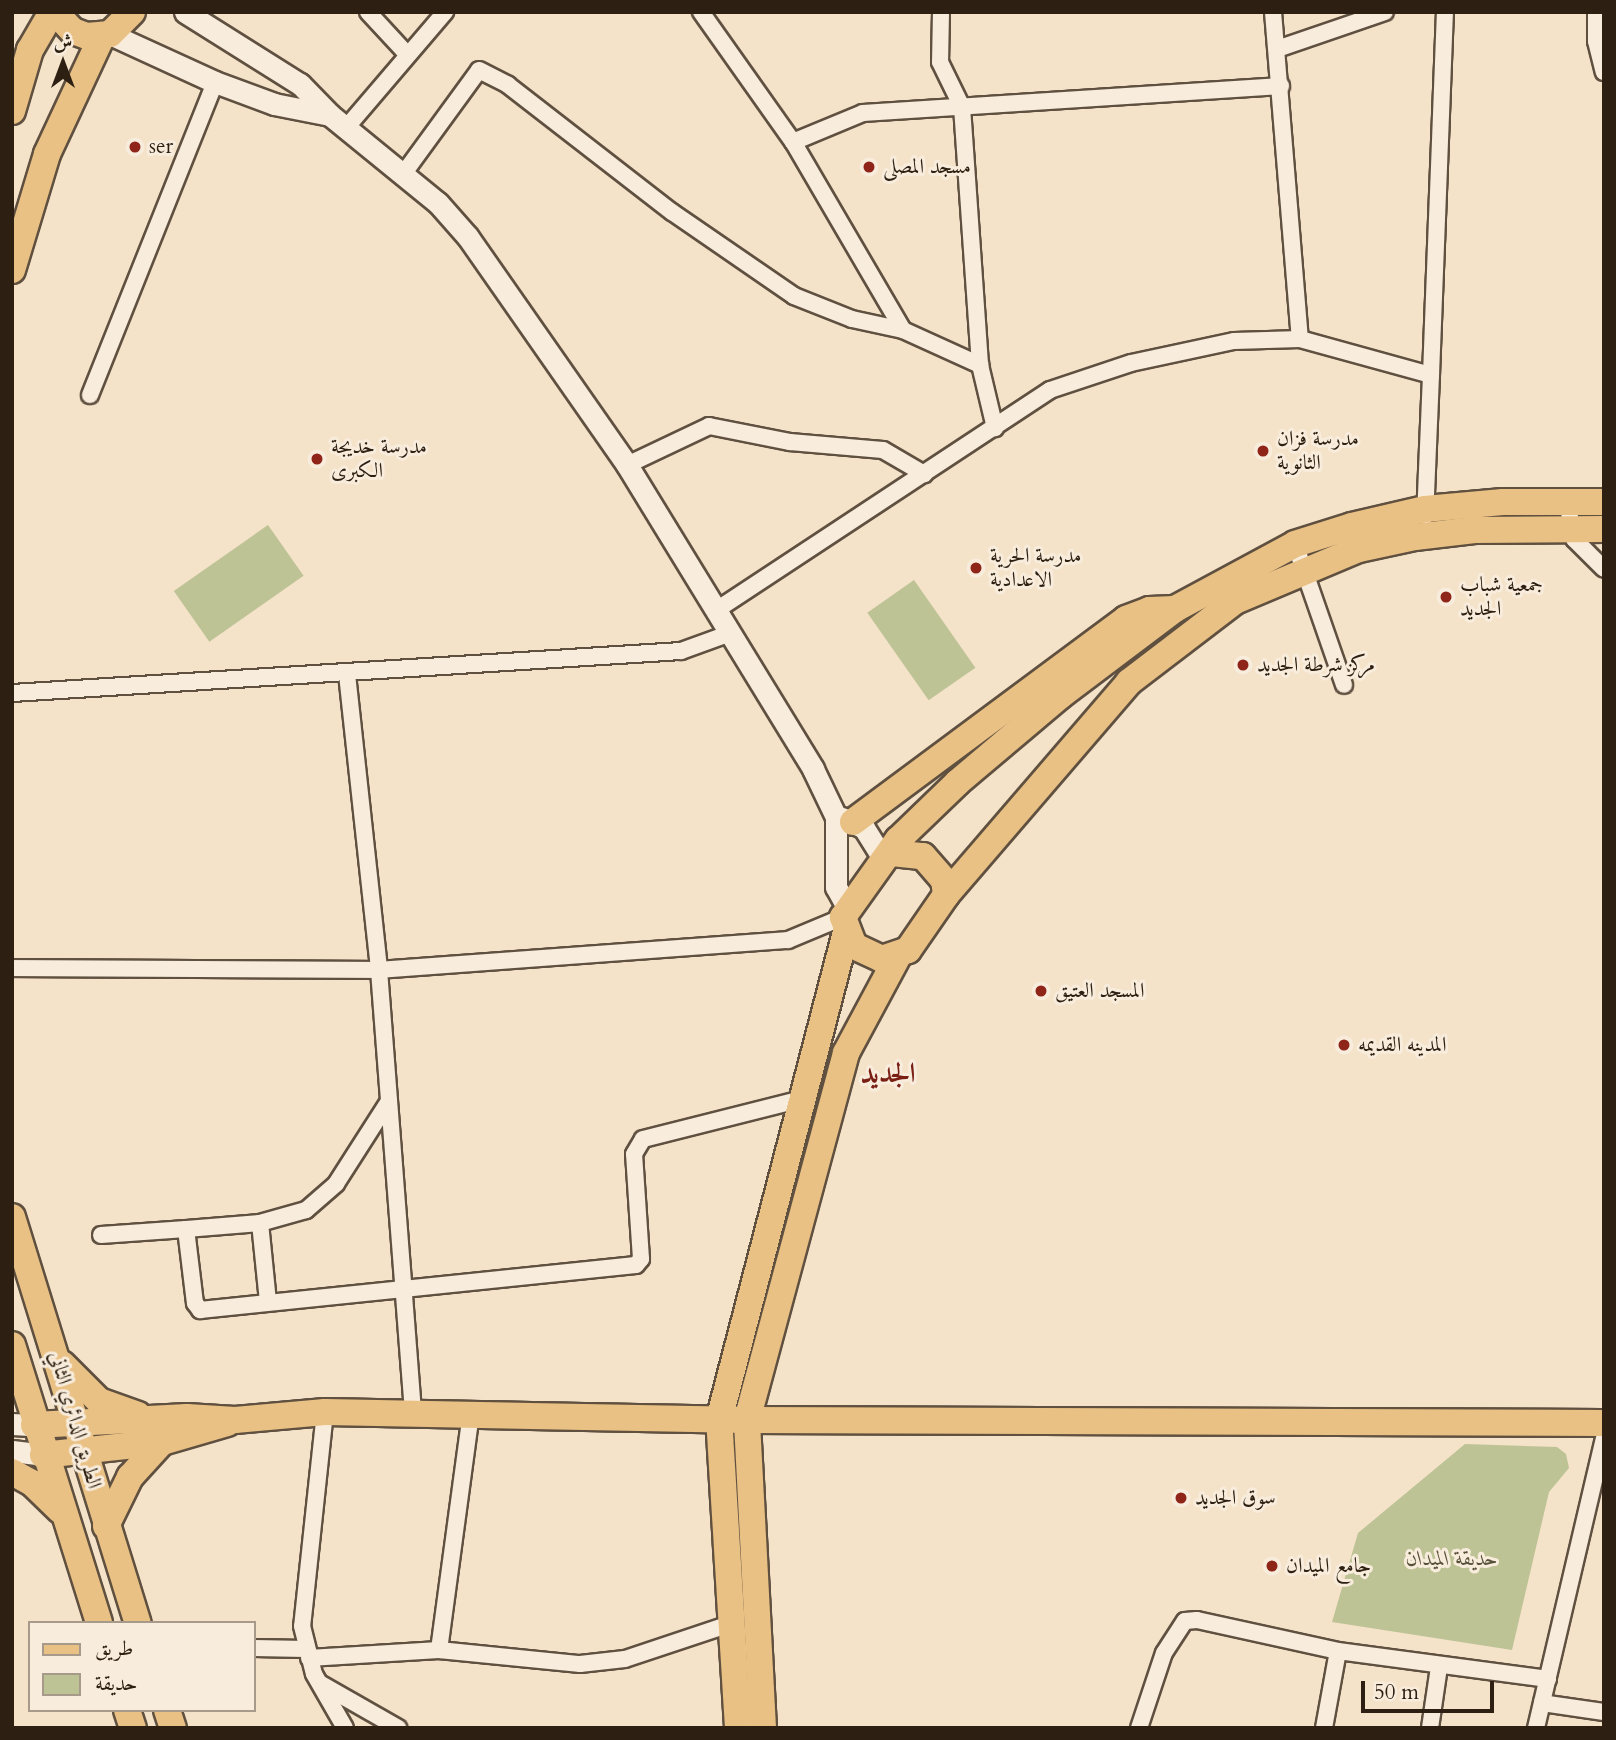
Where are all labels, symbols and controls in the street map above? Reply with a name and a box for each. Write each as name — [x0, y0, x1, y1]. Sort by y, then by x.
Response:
north arrow — [28, 28, 98, 98]
text: ش — [54, 29, 72, 55]
place label: ser — [149, 134, 173, 160]
marker: ser — [127, 139, 143, 155]
place label: مسجد المصلى — [883, 154, 971, 180]
marker: مسجد المصلى — [861, 159, 877, 175]
place label: مدرسة فزان الثانوية — [1277, 426, 1359, 476]
place label: مدرسة خديجة الكبرى — [331, 434, 427, 484]
marker: مدرسة فزان الثانوية — [1255, 443, 1271, 459]
marker: مدرسة خديجة الكبرى — [309, 451, 325, 467]
place label: مدرسة الحرية الاعدادية — [990, 543, 1081, 593]
marker: مدرسة الحرية الاعدادية — [968, 560, 984, 576]
place label: جمعية شباب الجديد — [1460, 572, 1543, 622]
marker: جمعية شباب الجديد — [1438, 589, 1454, 605]
place label: مركز شرطة الجديد — [1257, 652, 1375, 678]
marker: مركز شرطة الجديد — [1235, 657, 1251, 673]
place label: المسجد العتيق — [1055, 978, 1145, 1004]
marker: المسجد العتيق — [1033, 983, 1049, 999]
place label: المدينه القديمه — [1358, 1032, 1446, 1058]
marker: المدينه القديمه — [1336, 1037, 1352, 1053]
district label: الجديد — [860, 1056, 916, 1090]
street label: الطريق الدائري الثاني — [43, 1348, 107, 1492]
place label: سوق الجديد — [1195, 1485, 1276, 1511]
marker: سوق الجديد — [1173, 1490, 1189, 1506]
park label: حديقة الميدان — [1406, 1546, 1498, 1572]
place label: جامع الميدان — [1286, 1553, 1371, 1579]
marker: جامع الميدان — [1264, 1558, 1280, 1574]
legend — [28, 1621, 256, 1712]
text: طريق — [95, 1634, 133, 1663]
scale bar — [1364, 1666, 1497, 1710]
text: حديقة — [95, 1669, 138, 1698]
text: 50 m — [1374, 1678, 1419, 1707]

